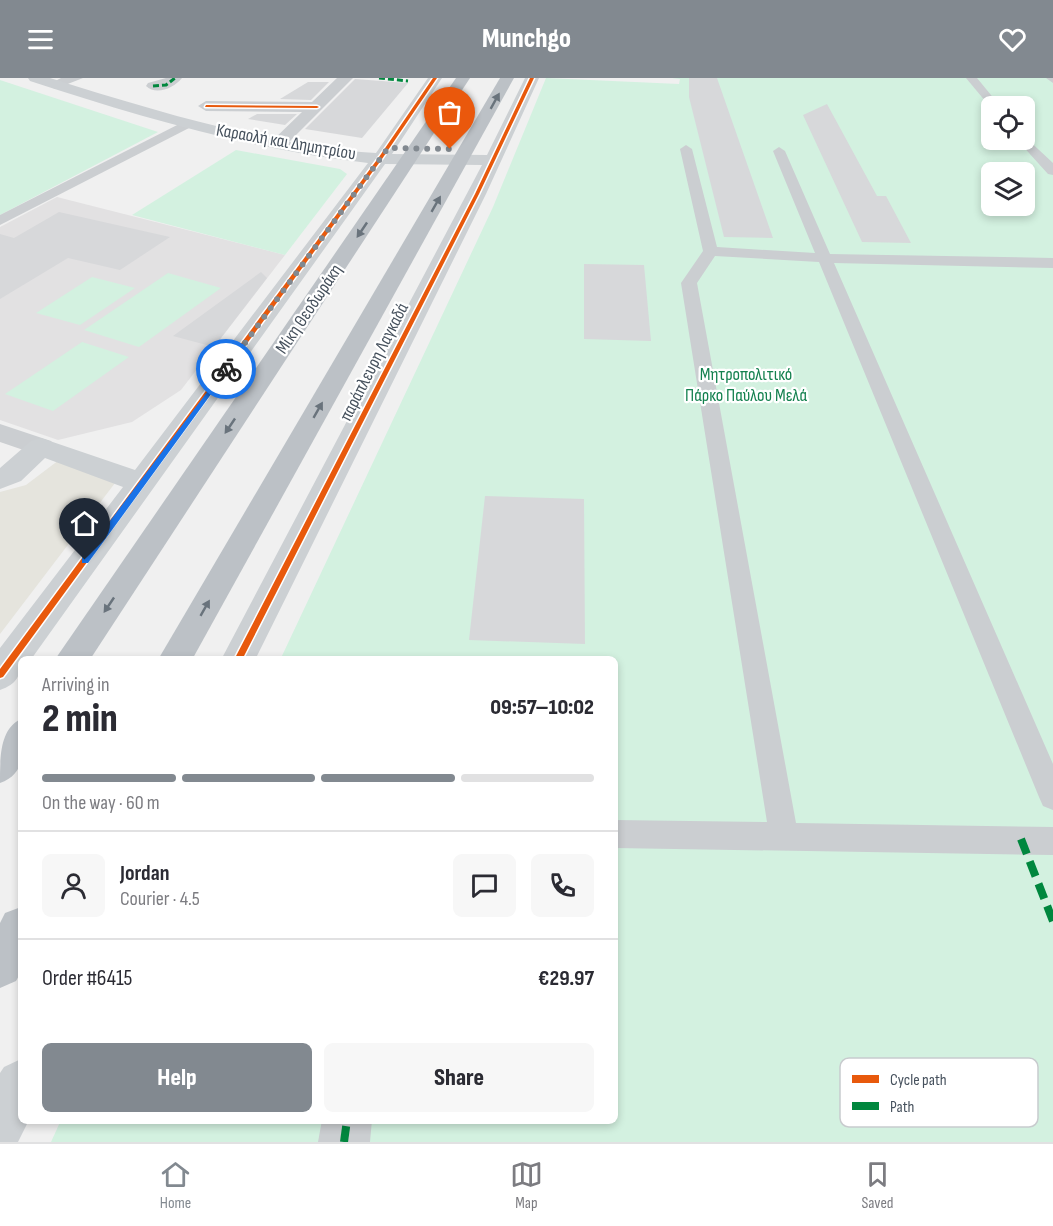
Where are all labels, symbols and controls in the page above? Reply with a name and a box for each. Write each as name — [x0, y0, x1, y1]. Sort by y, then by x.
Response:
icon: menu — [24, 23, 57, 56]
text: Munchgo — [482, 23, 571, 55]
icon: heart — [996, 23, 1029, 56]
pin — [424, 87, 475, 149]
one-way arrow — [489, 93, 500, 109]
icon: bag — [433, 96, 466, 129]
map controls — [981, 96, 1035, 216]
button: locate — [981, 96, 1035, 150]
street label: Καραολή και Δημητρίου — [215, 119, 357, 165]
button: layers — [981, 162, 1035, 216]
one-way arrow — [431, 195, 441, 212]
one-way arrow — [357, 221, 368, 238]
street label: Μίκη Θεοδωράκη — [271, 260, 347, 358]
street label: παράπλευρη Λαγκαδά — [335, 299, 413, 425]
courier — [196, 339, 256, 399]
icon: bike — [210, 353, 243, 386]
park label: Μητροπολιτικό Πάρκο Παύλου Μελά — [685, 364, 807, 406]
one-way arrow — [313, 401, 323, 418]
one-way arrow — [225, 418, 236, 434]
pin — [59, 498, 110, 560]
icon: home — [68, 507, 101, 540]
one-way arrow — [104, 597, 115, 613]
one-way arrow — [200, 599, 210, 616]
text: Arriving in — [42, 673, 110, 697]
text: 09:57–10:02 — [490, 694, 594, 721]
text: 2 min — [42, 696, 118, 743]
text: On the way · 60 m — [42, 791, 160, 815]
button: person — [42, 854, 105, 917]
button: chat — [453, 854, 516, 917]
button: phone — [531, 854, 594, 917]
text: Jordan — [120, 860, 169, 887]
text: Courier · 4.5 — [120, 887, 200, 911]
text: Order #6415 — [42, 965, 132, 992]
text: €29.97 — [538, 965, 594, 992]
button: Help — [42, 1043, 312, 1112]
button: Share — [324, 1043, 594, 1112]
legend — [840, 1058, 1038, 1127]
text: Cycle path — [890, 1071, 947, 1090]
text: Path — [890, 1098, 914, 1117]
tab: Home — [159, 1158, 192, 1213]
tab: Map — [510, 1158, 543, 1213]
tab: Saved — [861, 1158, 894, 1213]

